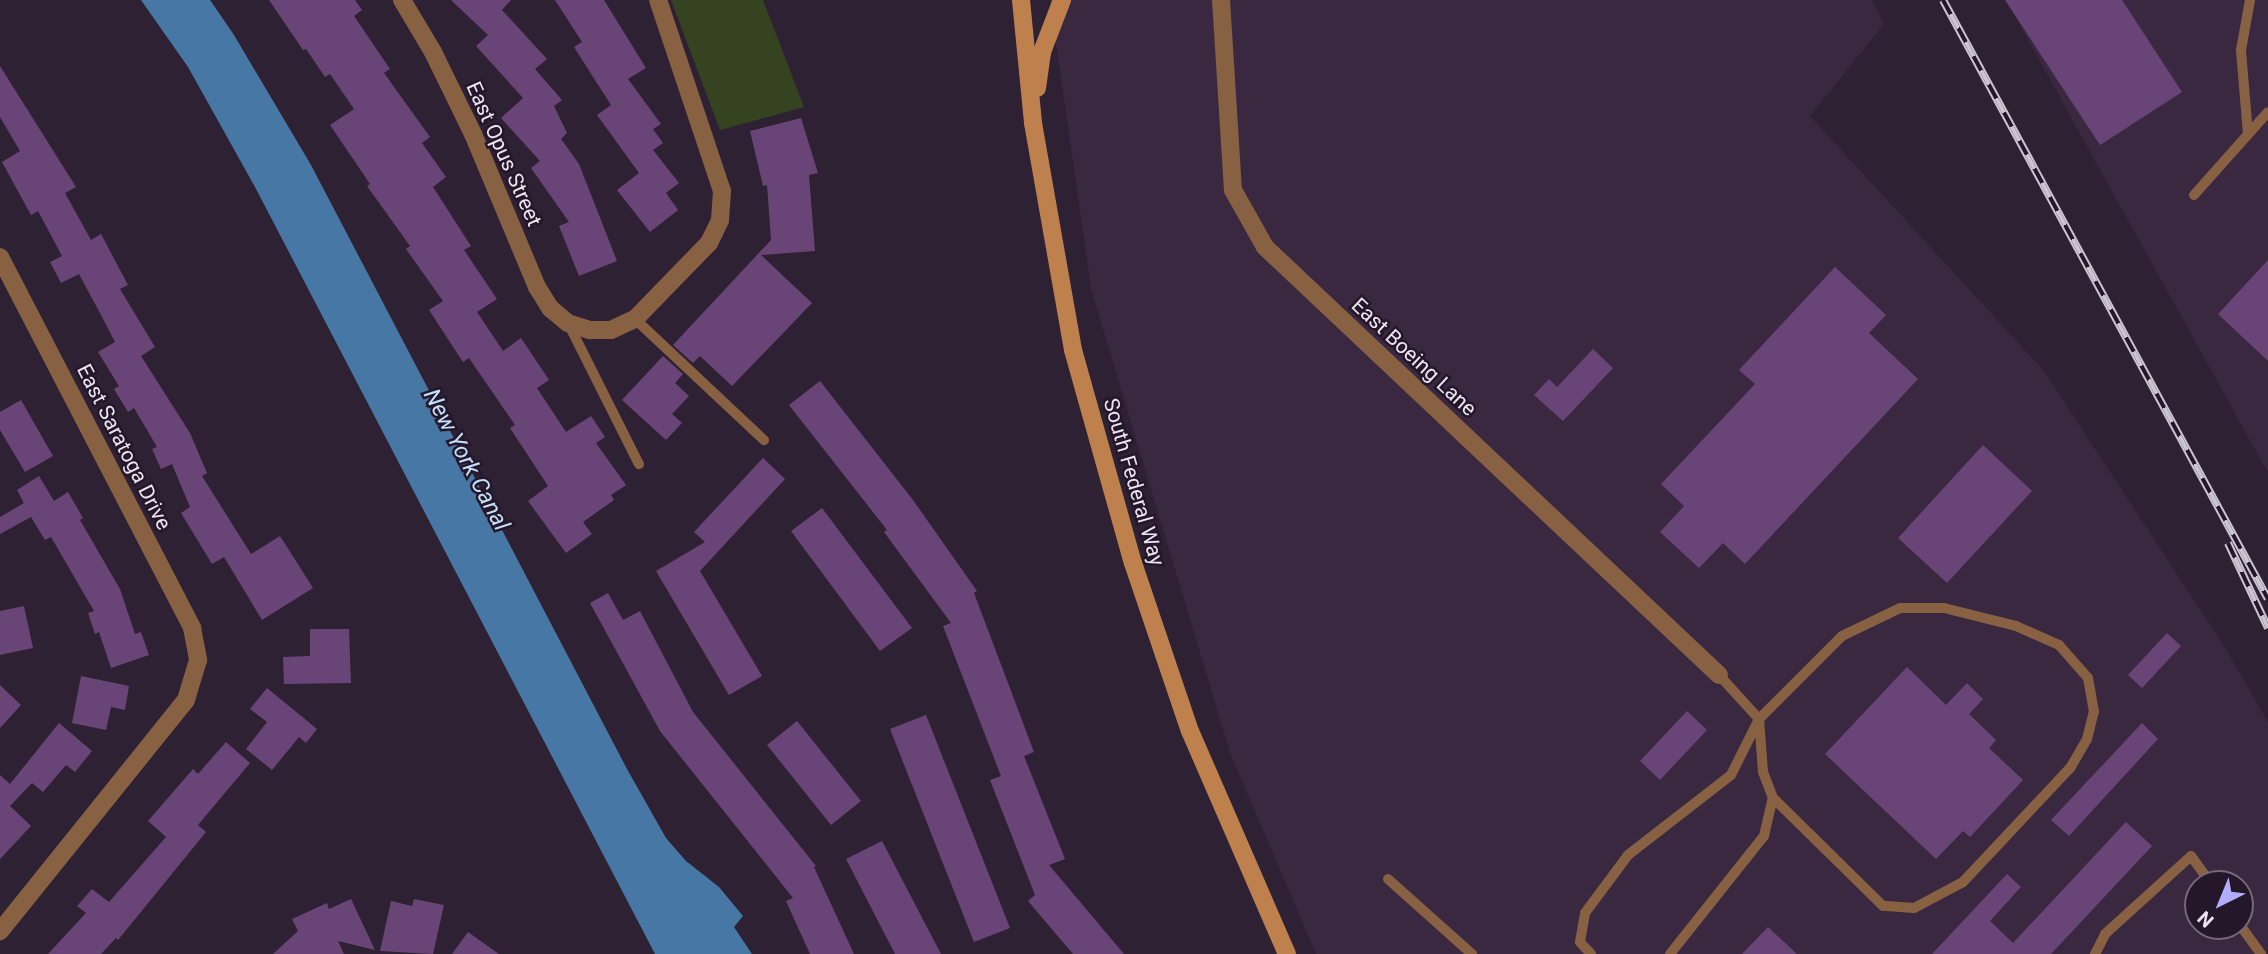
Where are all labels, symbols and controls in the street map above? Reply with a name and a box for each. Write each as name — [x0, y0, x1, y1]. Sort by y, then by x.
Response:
street label: East Opus Street — [461, 78, 547, 230]
street label: East Boeing Lane — [1346, 293, 1482, 421]
street label: East Saratoga Drive — [71, 360, 177, 534]
water label: New York Canal — [417, 384, 515, 536]
street label: South Federal Way — [1098, 395, 1170, 569]
north arrow — [2184, 870, 2254, 940]
text: N — [2193, 906, 2218, 932]

